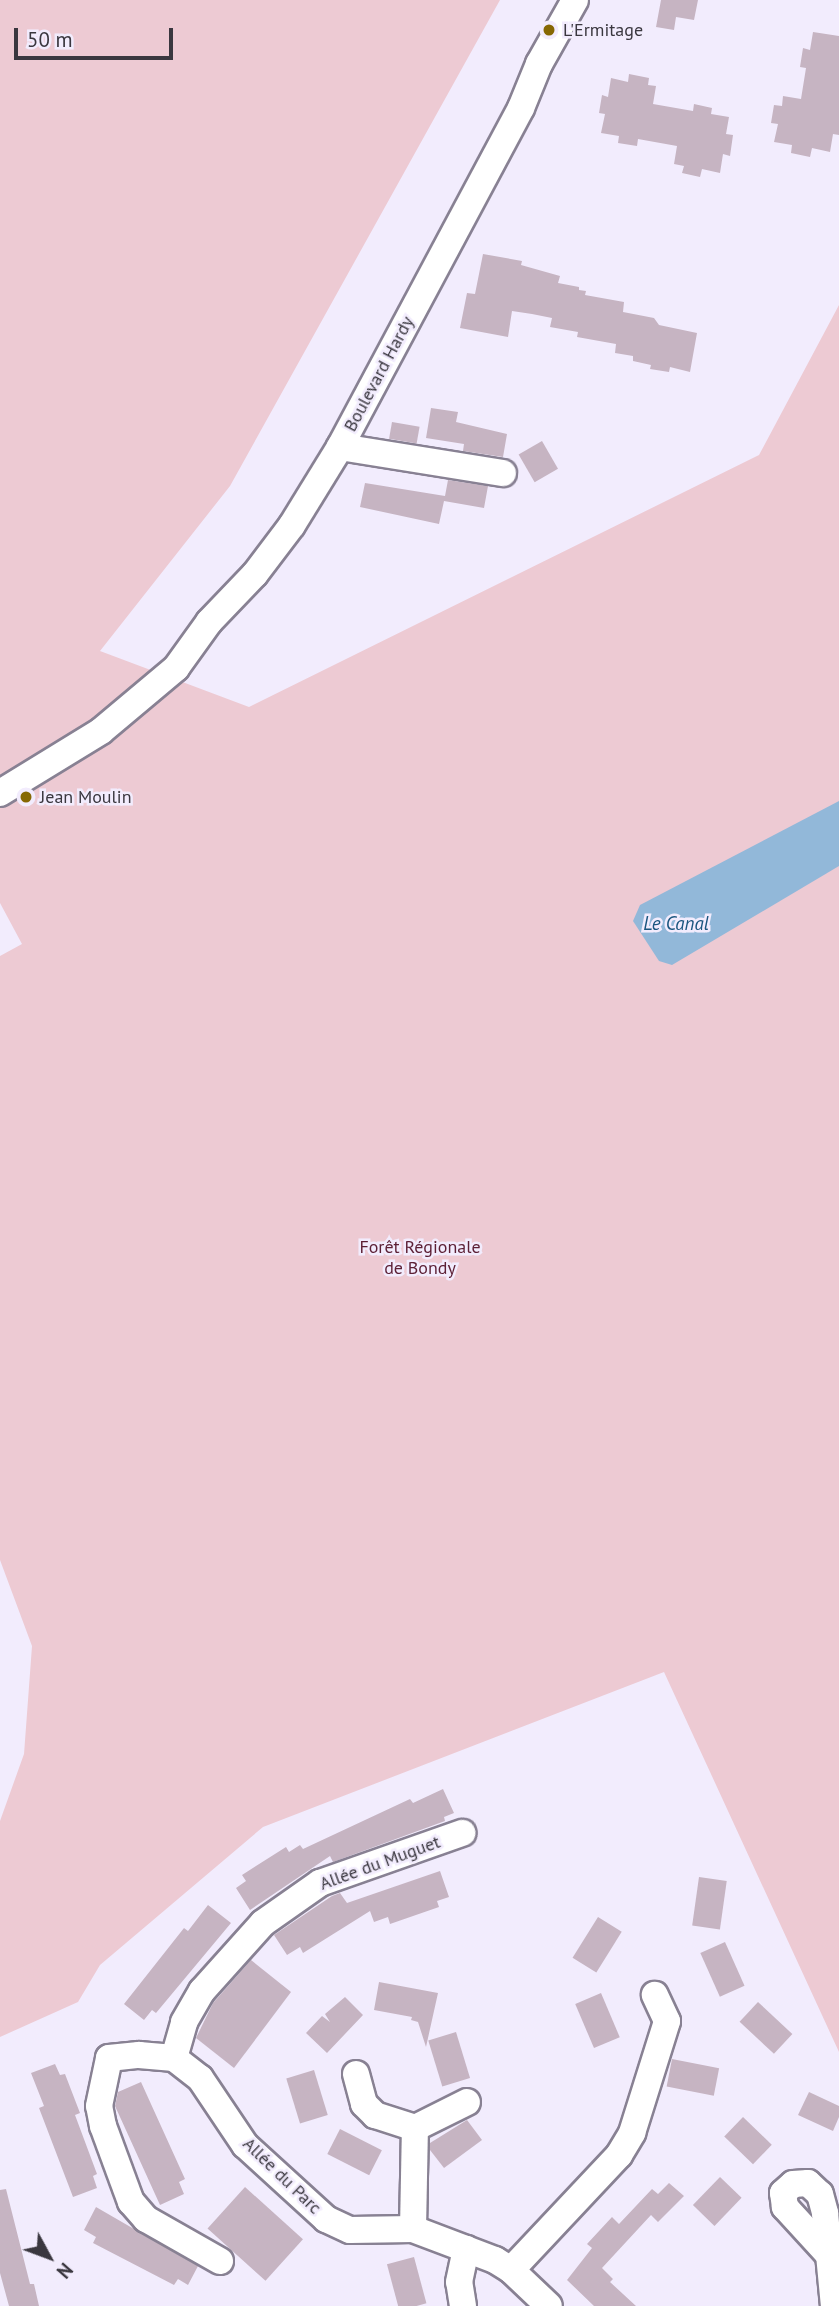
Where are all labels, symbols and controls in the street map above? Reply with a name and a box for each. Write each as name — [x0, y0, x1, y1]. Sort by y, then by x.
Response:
scale bar — [18, 14, 177, 58]
place label: L'Ermitage — [563, 19, 643, 41]
marker: L'Ermitage — [541, 22, 557, 38]
text: 50 m — [27, 26, 73, 53]
street label: Boulevard Hardy — [340, 313, 418, 435]
place label: Jean Moulin — [40, 786, 131, 808]
marker: Jean Moulin — [18, 789, 34, 805]
water label: Le Canal — [643, 913, 709, 935]
park label: Forêt Régionale de Bondy — [359, 1237, 481, 1280]
street label: Allée du Muguet — [317, 1831, 443, 1895]
street label: Allée du Parc — [238, 2133, 326, 2219]
north arrow — [14, 2222, 84, 2292]
text: N — [52, 2258, 78, 2283]

